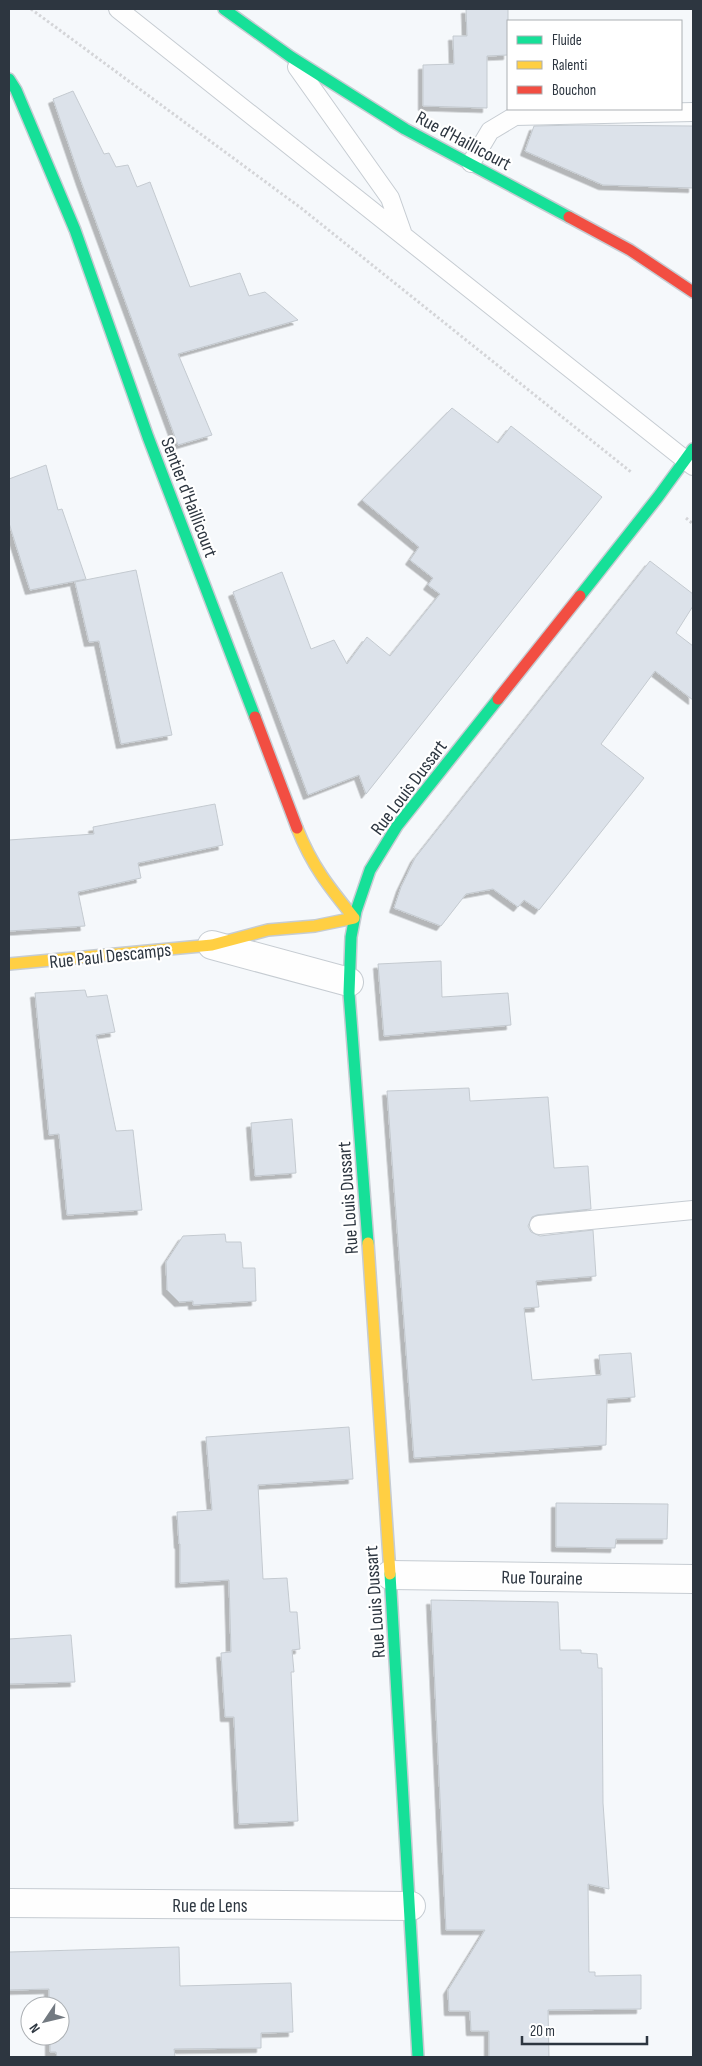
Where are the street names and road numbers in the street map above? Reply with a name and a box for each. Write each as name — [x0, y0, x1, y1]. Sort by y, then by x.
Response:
street label: Rue d'Haillicourt — [412, 107, 515, 176]
street label: Sentier d'Haillicourt — [155, 434, 222, 561]
street label: Rue Louis Dussart — [366, 736, 452, 840]
street label: Rue Paul Descamps — [48, 939, 172, 974]
street label: Rue Louis Dussart — [333, 1141, 364, 1255]
street label: Rue Louis Dussart — [360, 1545, 391, 1659]
street label: Rue Touraine — [501, 1566, 583, 1591]
street label: Rue de Lens — [172, 1895, 248, 1918]

